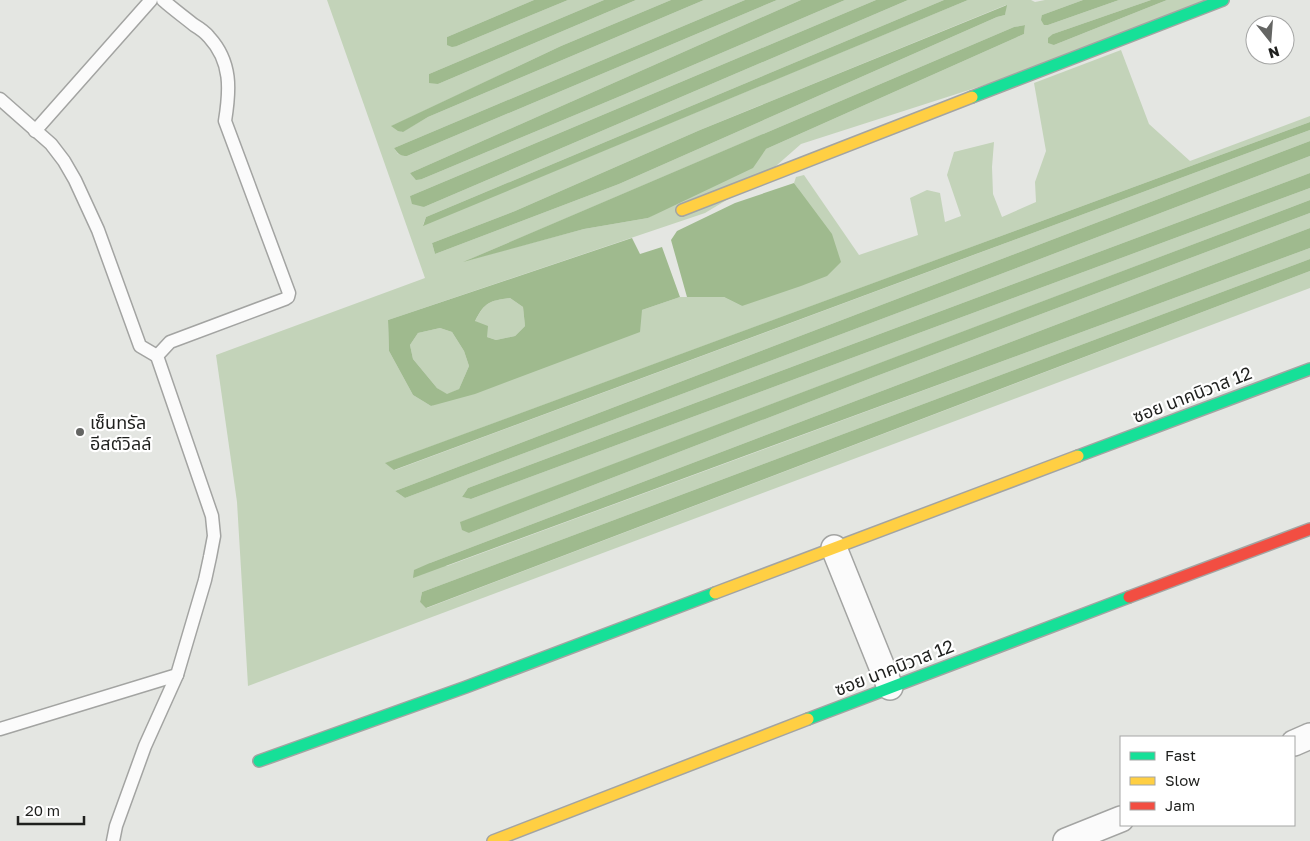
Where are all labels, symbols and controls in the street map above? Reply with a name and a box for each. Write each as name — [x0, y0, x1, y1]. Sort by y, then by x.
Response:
north arrow — [1245, 15, 1295, 65]
text: N — [1266, 43, 1282, 63]
street label: ซอย นาคนิวาส 12 — [1129, 361, 1255, 427]
place label: เซ็นทรัล อีสต์วิลล์ — [90, 411, 152, 454]
marker: เซ็นทรัล อีสต์วิลล์ — [74, 426, 86, 438]
street label: ซอย นาคนิวาส 12 — [831, 634, 957, 700]
legend — [1120, 736, 1295, 826]
text: Fast — [1165, 746, 1196, 764]
text: Slow — [1165, 771, 1200, 789]
scale bar — [18, 794, 84, 826]
text: Jam — [1165, 796, 1195, 814]
text: 20 m — [25, 801, 60, 819]

